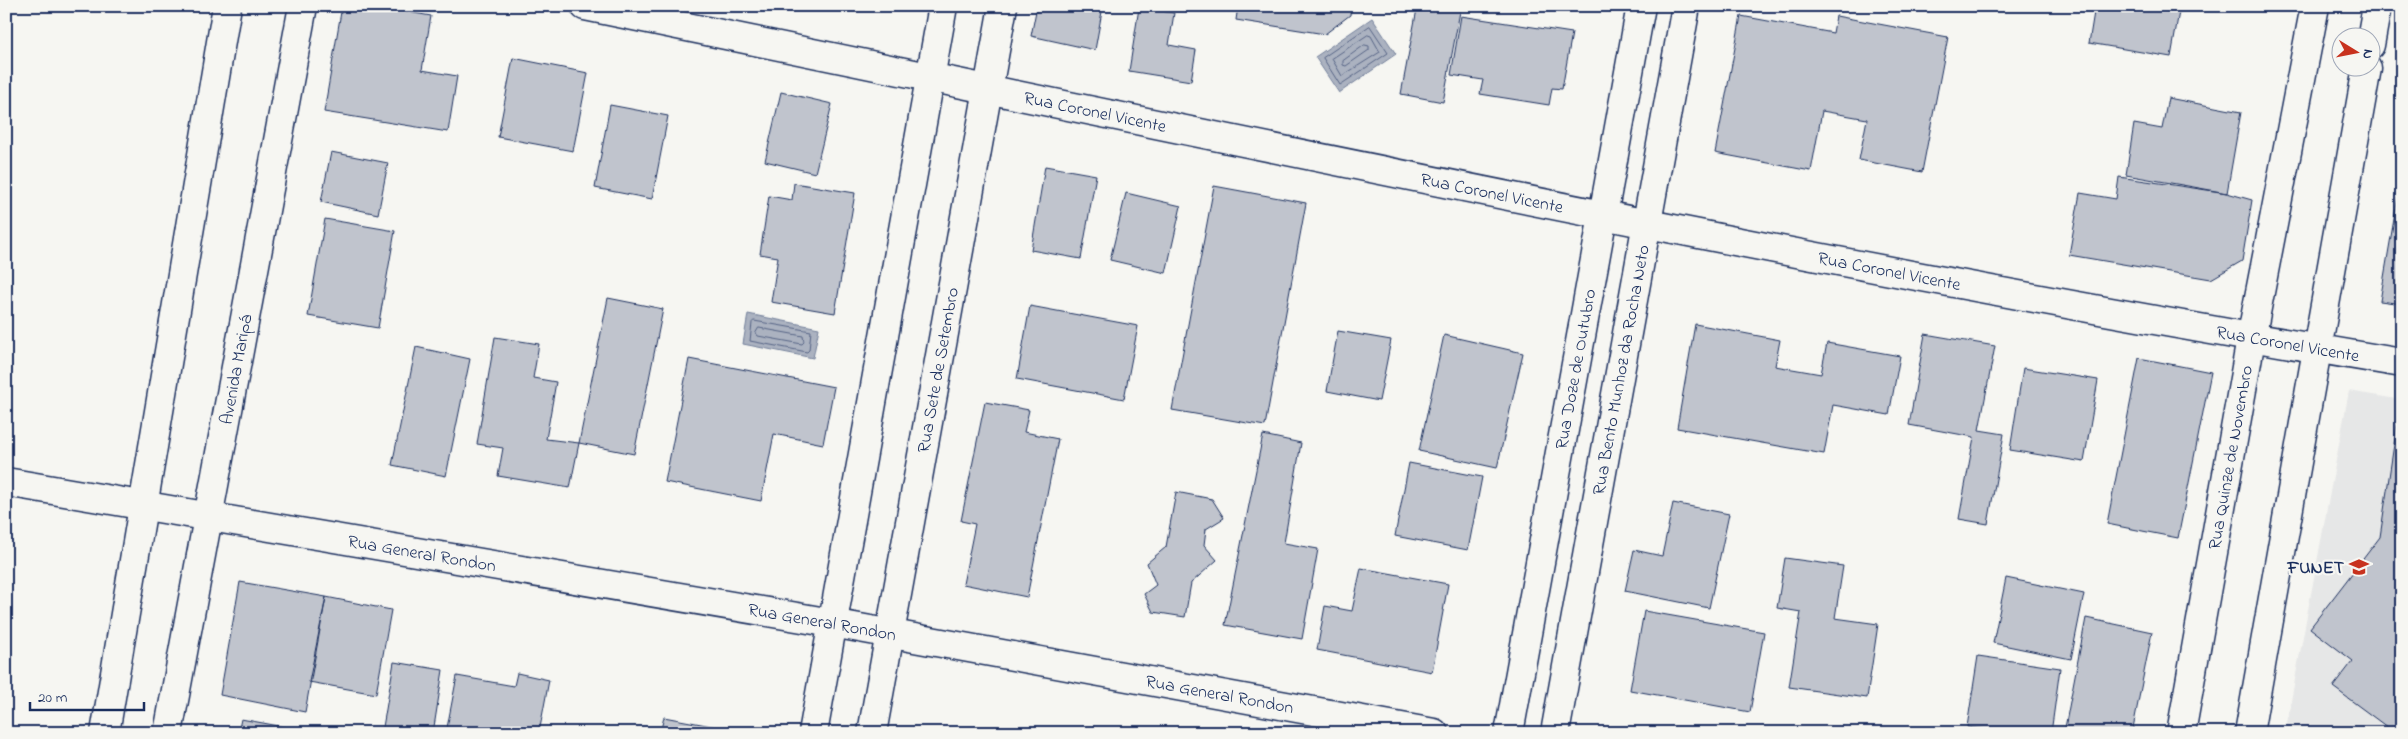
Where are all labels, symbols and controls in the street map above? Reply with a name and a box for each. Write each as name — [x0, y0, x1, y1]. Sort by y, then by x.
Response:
north arrow — [2330, 28, 2380, 78]
text: N — [2356, 48, 2378, 60]
street label: Rua Coronel Vicente — [1021, 86, 1169, 141]
street label: Rua Coronel Vicente — [1418, 168, 1566, 222]
street label: Rua Bento Munhoz da Rocha Neto — [1587, 243, 1658, 497]
street label: Rua Coronel Vicente — [1815, 246, 1963, 299]
street label: Rua Sete de Setembro — [912, 285, 967, 455]
street label: Rua Doze de Outubro — [1550, 287, 1604, 452]
street label: Avenida Maripá — [215, 312, 260, 427]
street label: Rua Coronel Vicente — [2214, 320, 2362, 371]
street label: Rua Quinze de Novembro — [2203, 363, 2261, 552]
street label: Rua General Rondon — [345, 530, 498, 580]
place label: FUNET — [2287, 556, 2345, 582]
school or university icon: FUNET — [2348, 556, 2370, 578]
street label: Rua General Rondon — [746, 598, 898, 649]
street label: Rua General Rondon — [1143, 670, 1296, 722]
scale bar — [30, 679, 144, 711]
text: 20 m — [38, 687, 68, 709]

